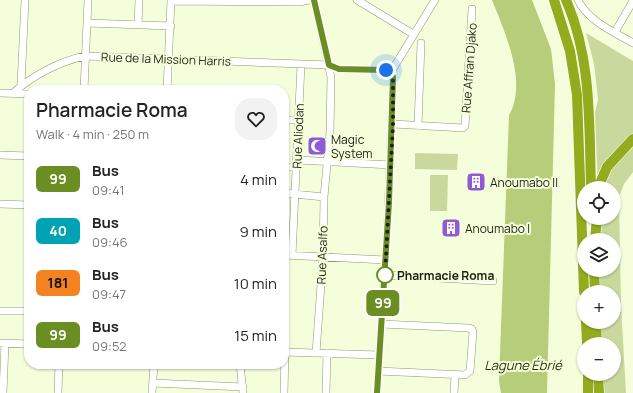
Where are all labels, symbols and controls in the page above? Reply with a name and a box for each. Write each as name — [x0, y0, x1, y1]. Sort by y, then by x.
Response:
street label: Rue Affran Djako — [457, 22, 481, 114]
street label: Rue de la Mission Harris — [101, 48, 231, 70]
your location — [376, 60, 396, 80]
text: Pharmacie Roma — [36, 97, 188, 123]
button: heart — [235, 98, 277, 140]
street label: Rue Aliodan — [288, 103, 308, 169]
text: Walk · 4 min · 250 m — [36, 125, 149, 143]
place label: Magic System — [331, 131, 372, 162]
mosque icon: Magic System — [306, 135, 328, 157]
text: Bus — [92, 160, 119, 181]
text: 99 — [49, 169, 67, 188]
text: 4 min — [240, 169, 277, 190]
building icon: Anoumabo II — [465, 171, 487, 193]
place label: Anoumabo II — [490, 174, 558, 191]
text: 09:41 — [92, 181, 125, 199]
map controls — [577, 181, 621, 381]
button: locate — [577, 181, 621, 225]
text: Bus — [92, 212, 119, 233]
building icon: Anoumabo I — [440, 217, 462, 239]
place label: Anoumabo I — [465, 220, 530, 237]
text: 40 — [49, 221, 67, 240]
text: 9 min — [240, 221, 277, 242]
street label: Rue Asalfo — [312, 225, 332, 285]
text: 09:46 — [92, 233, 128, 251]
button: layers — [577, 233, 621, 277]
text: Bus — [92, 264, 119, 285]
marker: Pharmacie Roma — [376, 266, 394, 284]
place label: Pharmacie Roma — [397, 267, 494, 284]
text: 181 — [48, 273, 68, 292]
text: 10 min — [234, 273, 277, 294]
text: 09:47 — [92, 285, 126, 303]
button: + — [577, 285, 621, 329]
line badge: 99 — [365, 290, 401, 316]
text: 99 — [374, 293, 392, 312]
text: Bus — [92, 316, 119, 337]
text: 99 — [49, 325, 67, 344]
text: 15 min — [234, 325, 277, 346]
text: 09:52 — [92, 337, 126, 355]
button: − — [577, 337, 621, 381]
water label: Lagune Ébrié — [484, 356, 563, 374]

